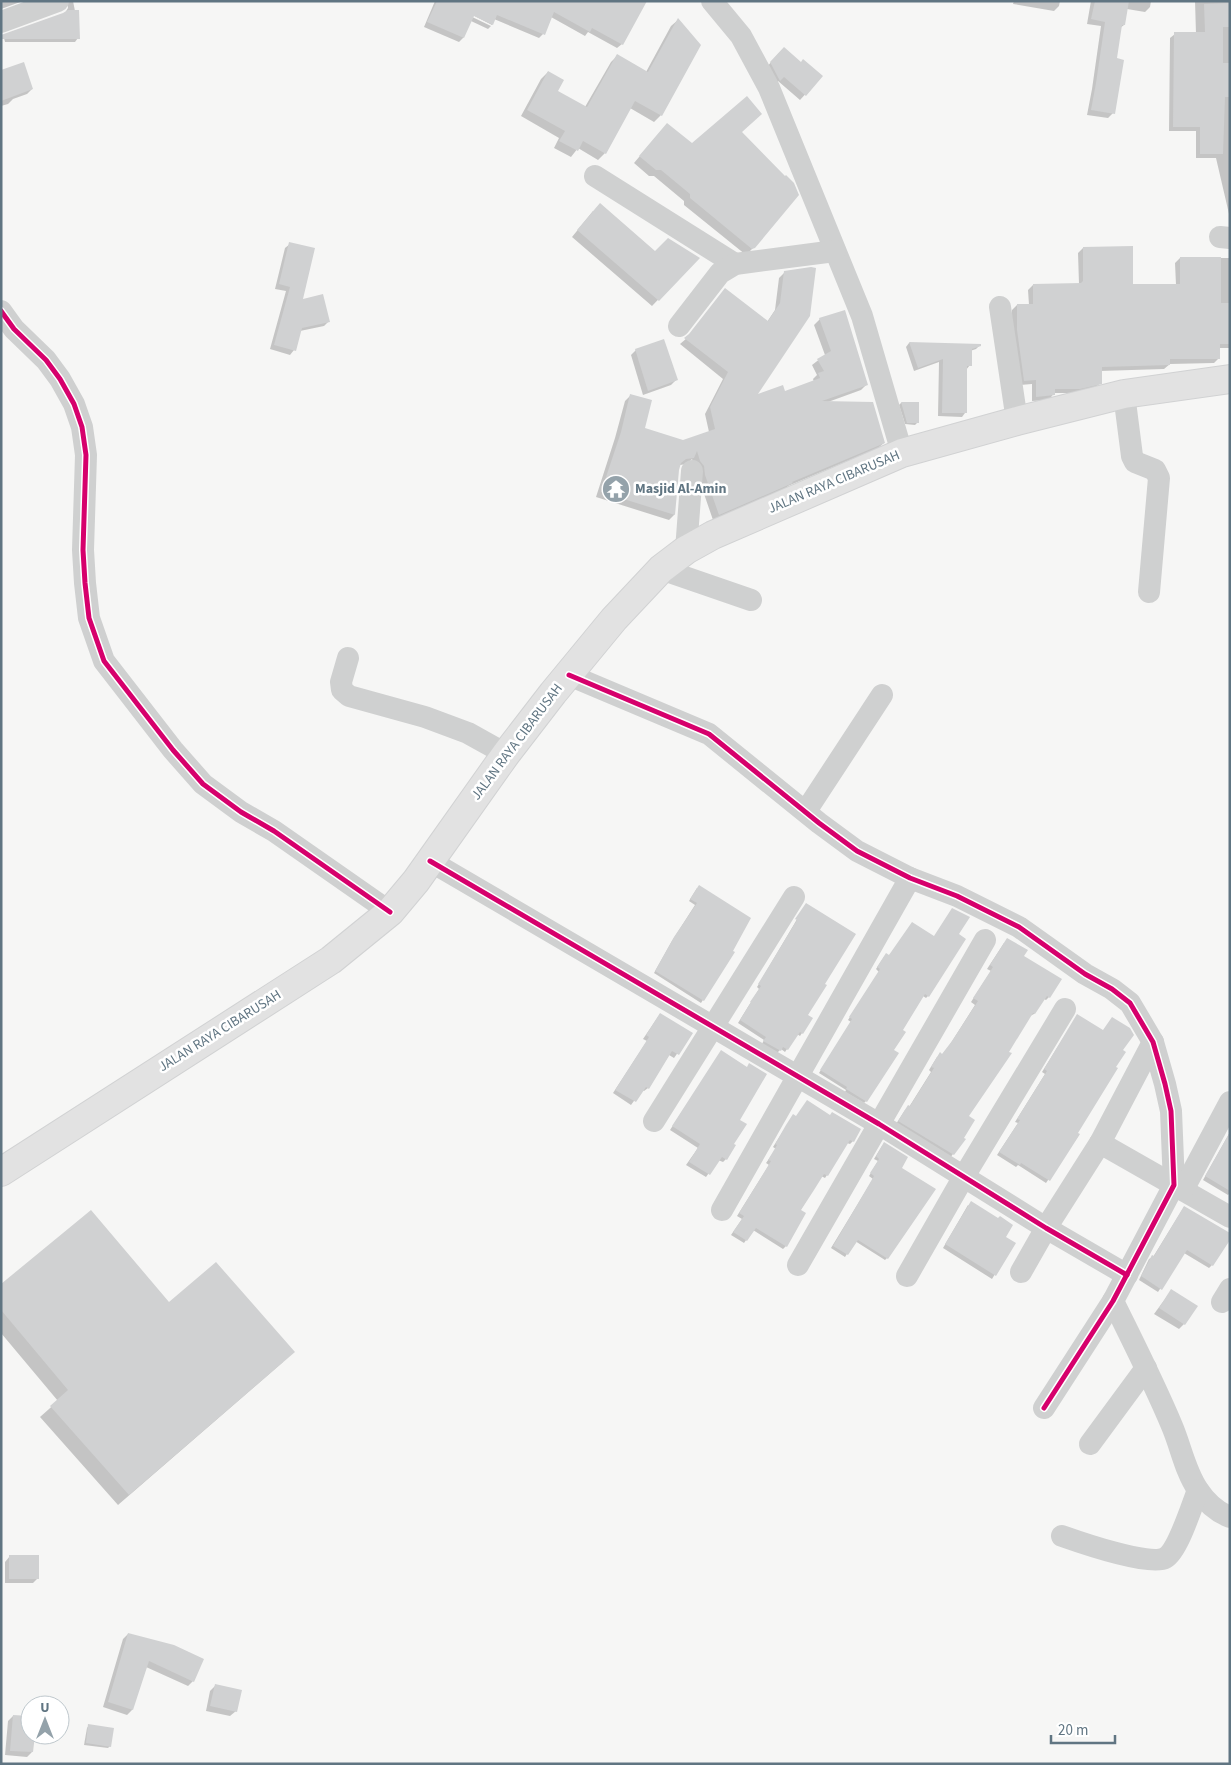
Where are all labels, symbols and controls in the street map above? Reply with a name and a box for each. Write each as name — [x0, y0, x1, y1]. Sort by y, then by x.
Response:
street label: JALAN RAYA CIBARUSAH — [765, 445, 903, 519]
temple icon: Masjid Al-Amin — [601, 474, 631, 504]
place label: Masjid Al-Amin — [635, 479, 726, 499]
street label: JALAN RAYA CIBARUSAH — [466, 680, 568, 804]
street label: JALAN RAYA CIBARUSAH — [155, 985, 285, 1077]
north arrow — [20, 1695, 70, 1745]
text: U — [40, 1698, 50, 1718]
scale bar — [1051, 1712, 1115, 1744]
text: 20 m — [1058, 1720, 1088, 1741]

